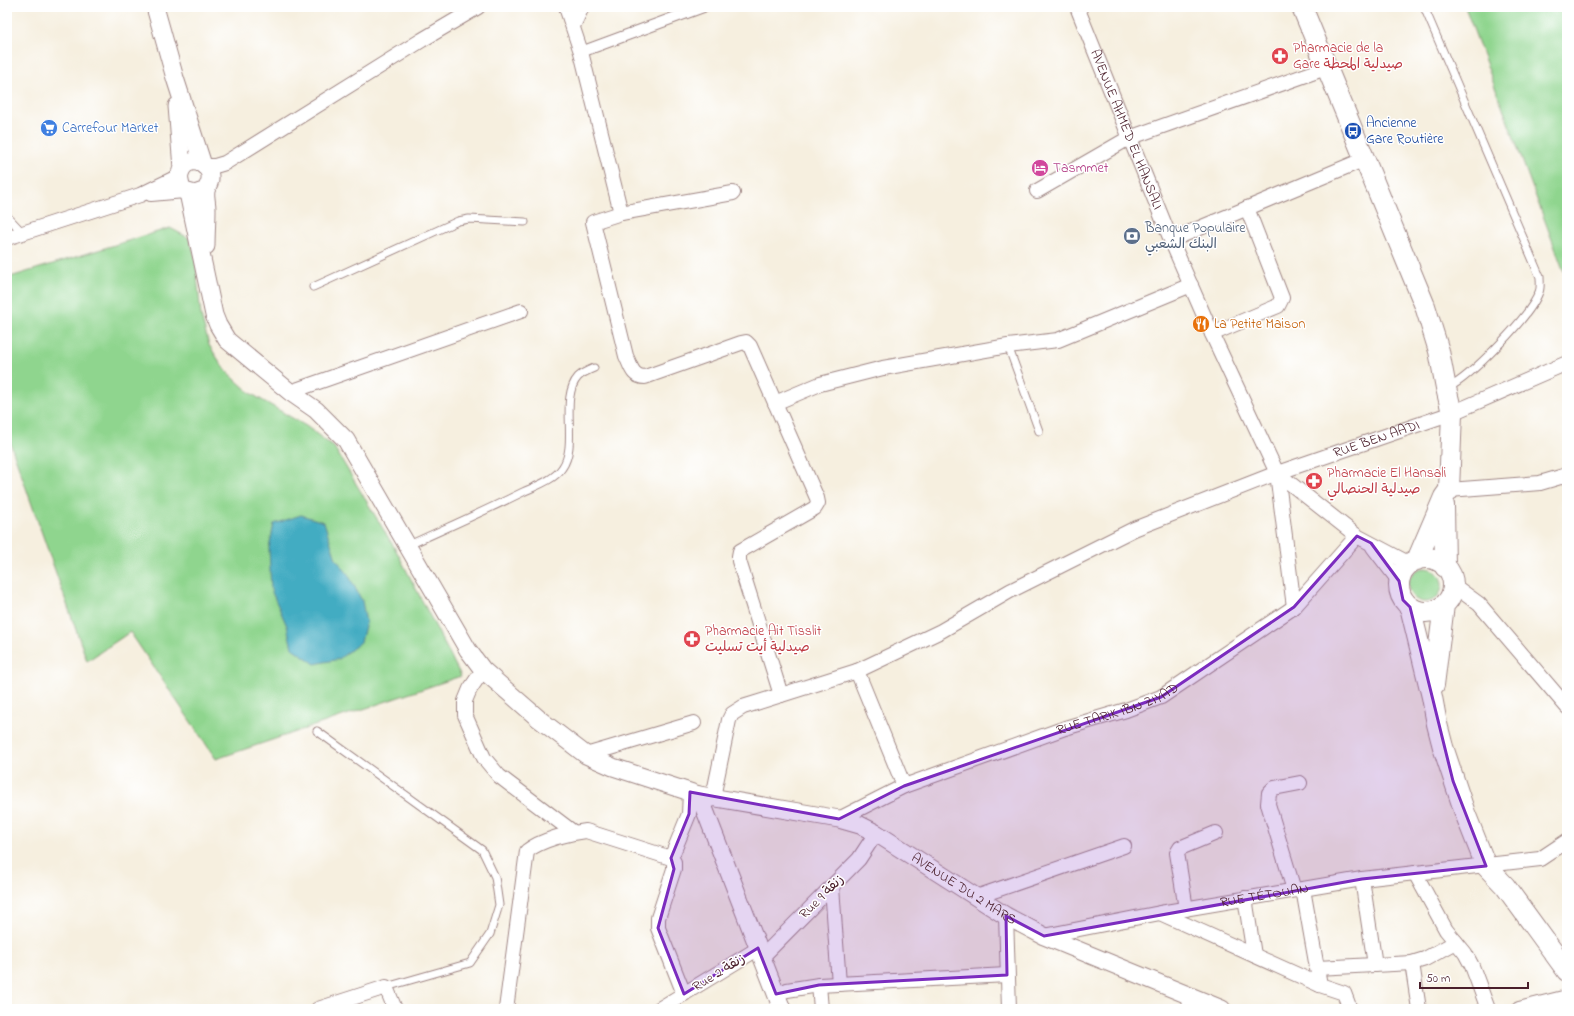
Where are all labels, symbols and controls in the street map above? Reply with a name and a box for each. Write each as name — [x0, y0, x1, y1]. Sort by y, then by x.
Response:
place label: Pharmacie de la Gare صيدلية المحطة — [1293, 38, 1403, 75]
street label: AVENUE AHMED EL HANSALI — [1085, 46, 1168, 213]
pharmacy icon: Pharmacie de la Gare صيدلية المحطة — [1270, 46, 1290, 66]
place label: Ancienne Gare Routière — [1366, 113, 1444, 150]
supermarket icon: Carrefour Market — [39, 118, 59, 138]
place label: Carrefour Market — [62, 118, 159, 139]
bus stop icon: Ancienne Gare Routière — [1343, 121, 1363, 141]
hotel icon: Tasmmet — [1030, 158, 1050, 178]
place label: Tasmmet — [1053, 158, 1109, 179]
place label: Banque Populaire البنك الشعبي — [1144, 218, 1246, 256]
bank icon: Banque Populaire البنك الشعبي — [1122, 226, 1142, 246]
restaurant icon: La Petite Maison — [1191, 314, 1211, 334]
place label: La Petite Maison — [1214, 314, 1305, 335]
street label: RUE BEN AADI — [1330, 414, 1422, 464]
place label: Pharmacie El Hansali صيدلية الحنصالي — [1327, 463, 1446, 501]
pharmacy icon: Pharmacie El Hansali صيدلية الحنصالي — [1304, 471, 1324, 491]
place label: Pharmacie Ait Tisslit صيدلية أيت تسليت — [705, 621, 822, 658]
pharmacy icon: Pharmacie Ait Tisslit صيدلية أيت تسليت — [682, 629, 702, 649]
street label: RUE TARIK IBN ZIYAD — [1053, 677, 1183, 741]
street label: AVENUE DU 2 MARS — [907, 848, 1020, 930]
street label: Rue 9 زنقة — [795, 870, 849, 924]
street label: RUE TÉTOUAN — [1219, 878, 1310, 913]
street label: Rue 2 زنقة — [688, 948, 750, 998]
scale bar — [1420, 964, 1528, 990]
text: 50 m — [1426, 970, 1450, 988]

